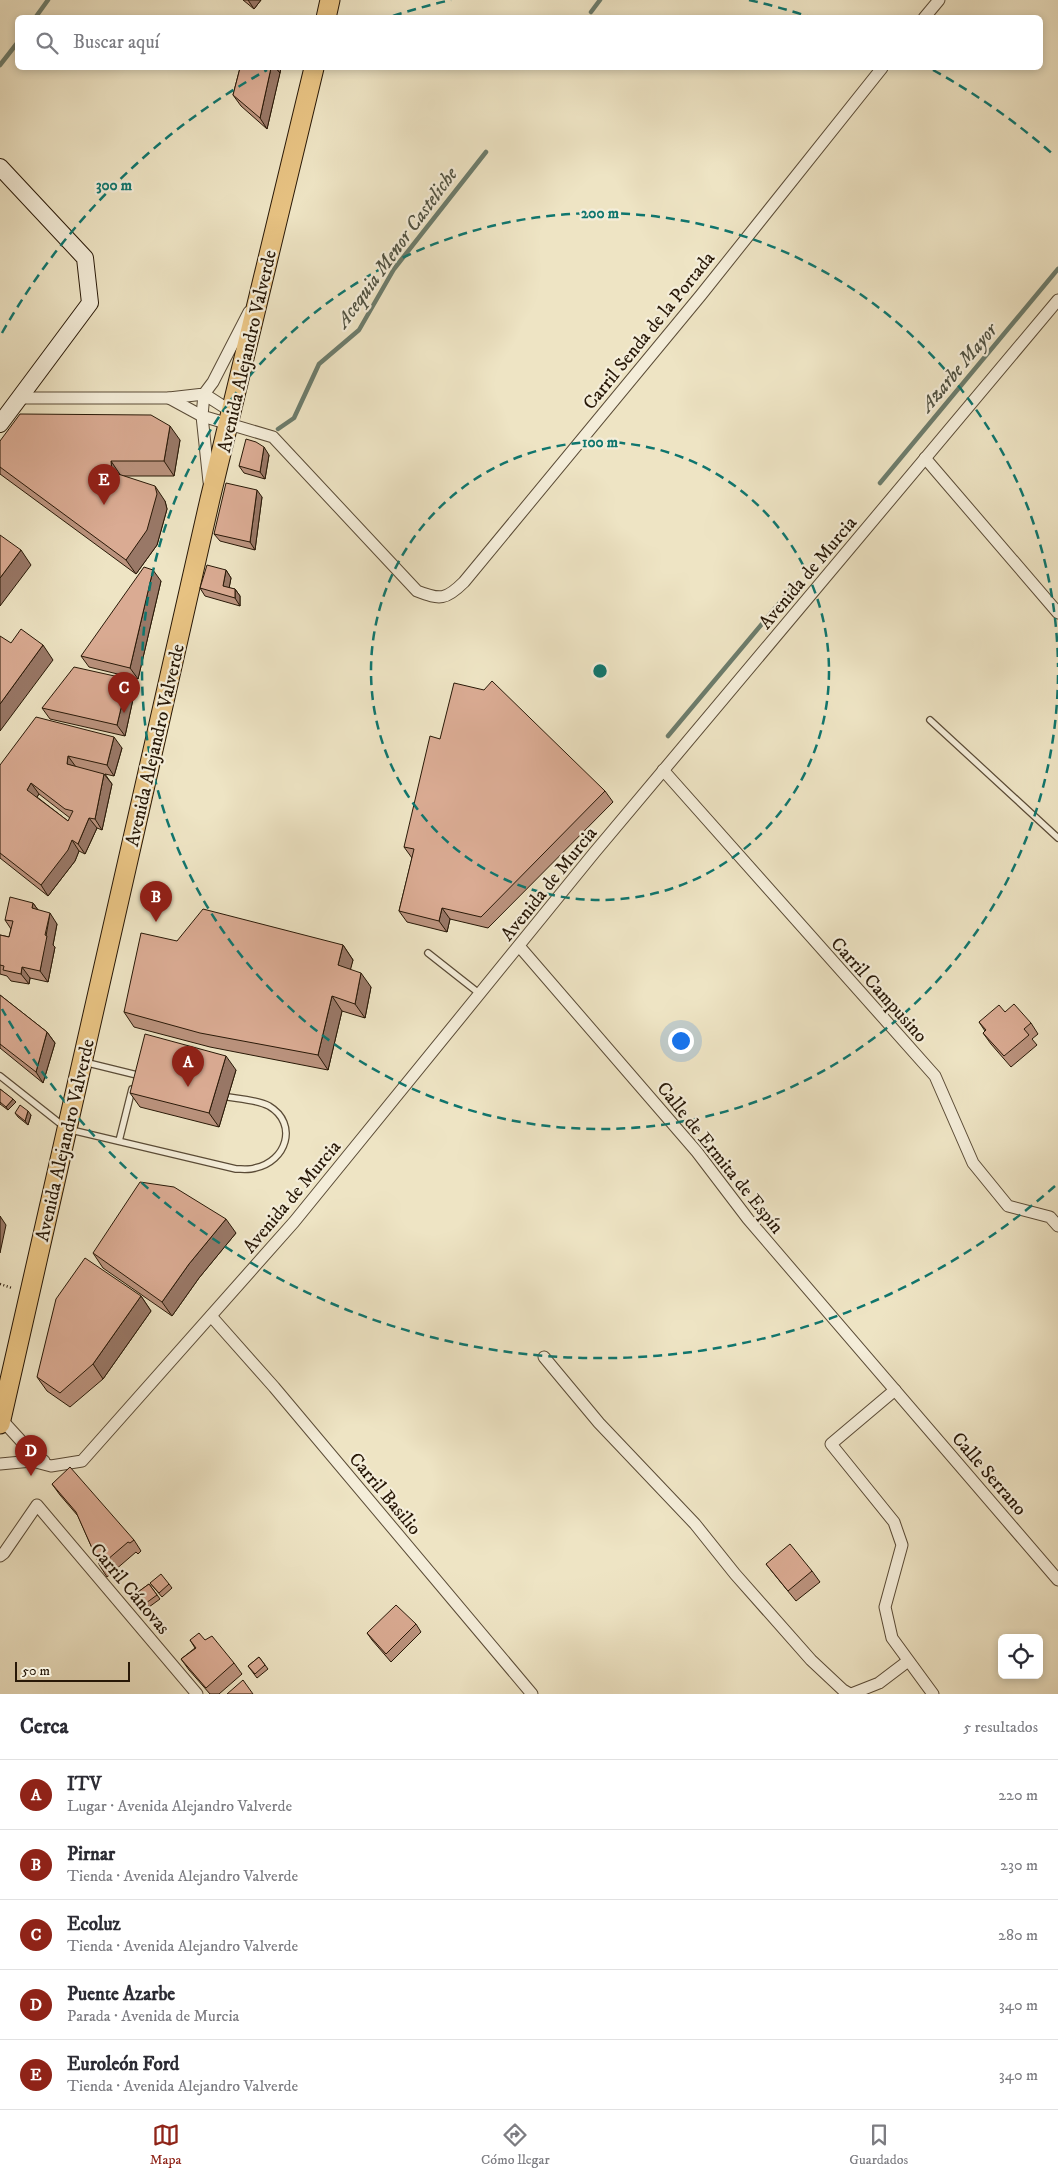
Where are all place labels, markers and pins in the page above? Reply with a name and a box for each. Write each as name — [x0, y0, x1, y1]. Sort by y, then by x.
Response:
pin: E — [88, 464, 120, 505]
centre of rings — [591, 662, 609, 680]
pin: C — [108, 672, 140, 713]
pin: B — [140, 881, 172, 922]
pin: A — [172, 1046, 204, 1087]
pin: D — [15, 1435, 47, 1476]

